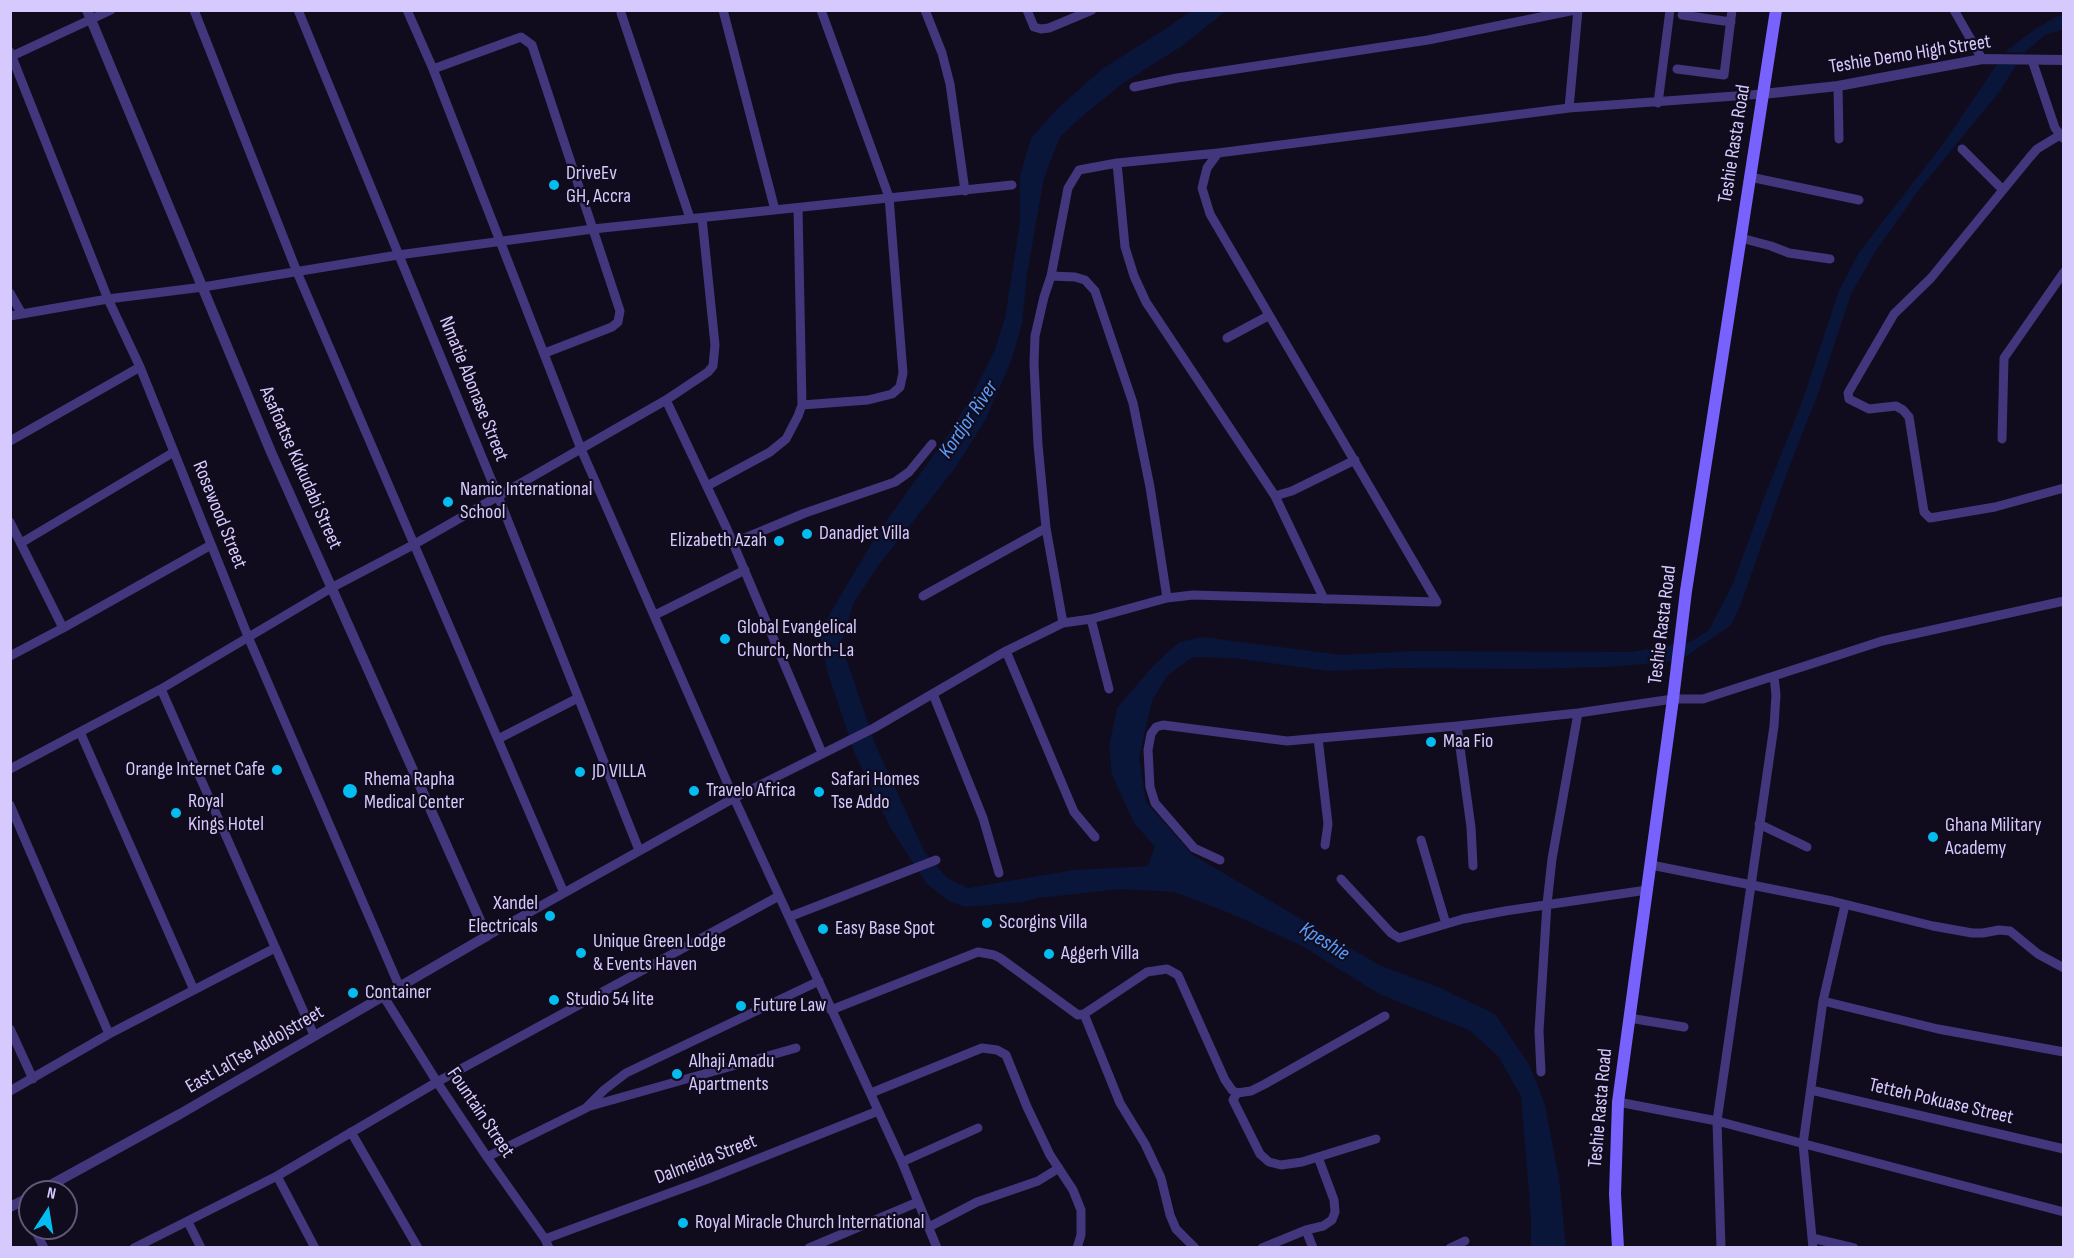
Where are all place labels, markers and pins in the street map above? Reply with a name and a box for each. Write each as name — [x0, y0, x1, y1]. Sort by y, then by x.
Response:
place label: DriveEv GH, Accra — [566, 162, 631, 209]
marker: DriveEv GH, Accra — [547, 178, 561, 192]
place label: Namic International School — [460, 478, 592, 525]
marker: Namic International School — [441, 495, 455, 509]
place label: Danadjet Villa — [819, 522, 910, 546]
marker: Danadjet Villa — [800, 527, 814, 541]
place label: Elizabeth Azah — [670, 529, 767, 553]
marker: Elizabeth Azah — [772, 534, 786, 548]
place label: Global Evangelical Church, North-La — [737, 616, 857, 663]
marker: Global Evangelical Church, North-La — [718, 632, 732, 646]
place label: Maa Fio — [1443, 730, 1493, 754]
marker: Maa Fio — [1424, 735, 1438, 749]
place label: Orange Internet Cafe — [126, 758, 265, 782]
place label: JD VILLA — [592, 760, 646, 784]
marker: Orange Internet Cafe — [270, 763, 284, 777]
marker: JD VILLA — [573, 765, 587, 779]
place label: Rhema Rapha Medical Center — [364, 768, 464, 815]
place label: Safari Homes Tse Addo — [831, 768, 920, 815]
place label: Travelo Africa — [706, 779, 796, 803]
marker: Rhema Rapha Medical Center — [341, 782, 359, 800]
marker: Travelo Africa — [687, 784, 701, 798]
marker: Safari Homes Tse Addo — [812, 785, 826, 799]
place label: Royal Kings Hotel — [188, 790, 264, 837]
marker: Royal Kings Hotel — [169, 806, 183, 820]
place label: Ghana Military Academy — [1945, 814, 2041, 861]
marker: Ghana Military Academy — [1926, 830, 1940, 844]
place label: Xandel Electricals — [468, 892, 538, 939]
marker: Xandel Electricals — [543, 909, 557, 923]
place label: Scorgins Villa — [999, 911, 1087, 935]
marker: Scorgins Villa — [980, 916, 994, 930]
place label: Easy Base Spot — [835, 917, 935, 941]
marker: Easy Base Spot — [816, 922, 830, 936]
place label: Unique Green Lodge & Events Haven — [593, 930, 726, 977]
place label: Aggerh Villa — [1061, 942, 1139, 966]
marker: Unique Green Lodge & Events Haven — [574, 946, 588, 960]
marker: Aggerh Villa — [1042, 947, 1056, 961]
place label: Container — [365, 981, 431, 1005]
marker: Container — [346, 986, 360, 1000]
place label: Studio 54 lite — [566, 988, 654, 1012]
marker: Studio 54 lite — [547, 993, 561, 1007]
place label: Future Law — [753, 994, 826, 1018]
marker: Future Law — [734, 999, 748, 1013]
place label: Alhaji Amadu Apartments — [689, 1050, 774, 1097]
marker: Alhaji Amadu Apartments — [670, 1067, 684, 1081]
place label: Royal Miracle Church International — [695, 1211, 924, 1235]
marker: Royal Miracle Church International — [676, 1216, 690, 1230]

